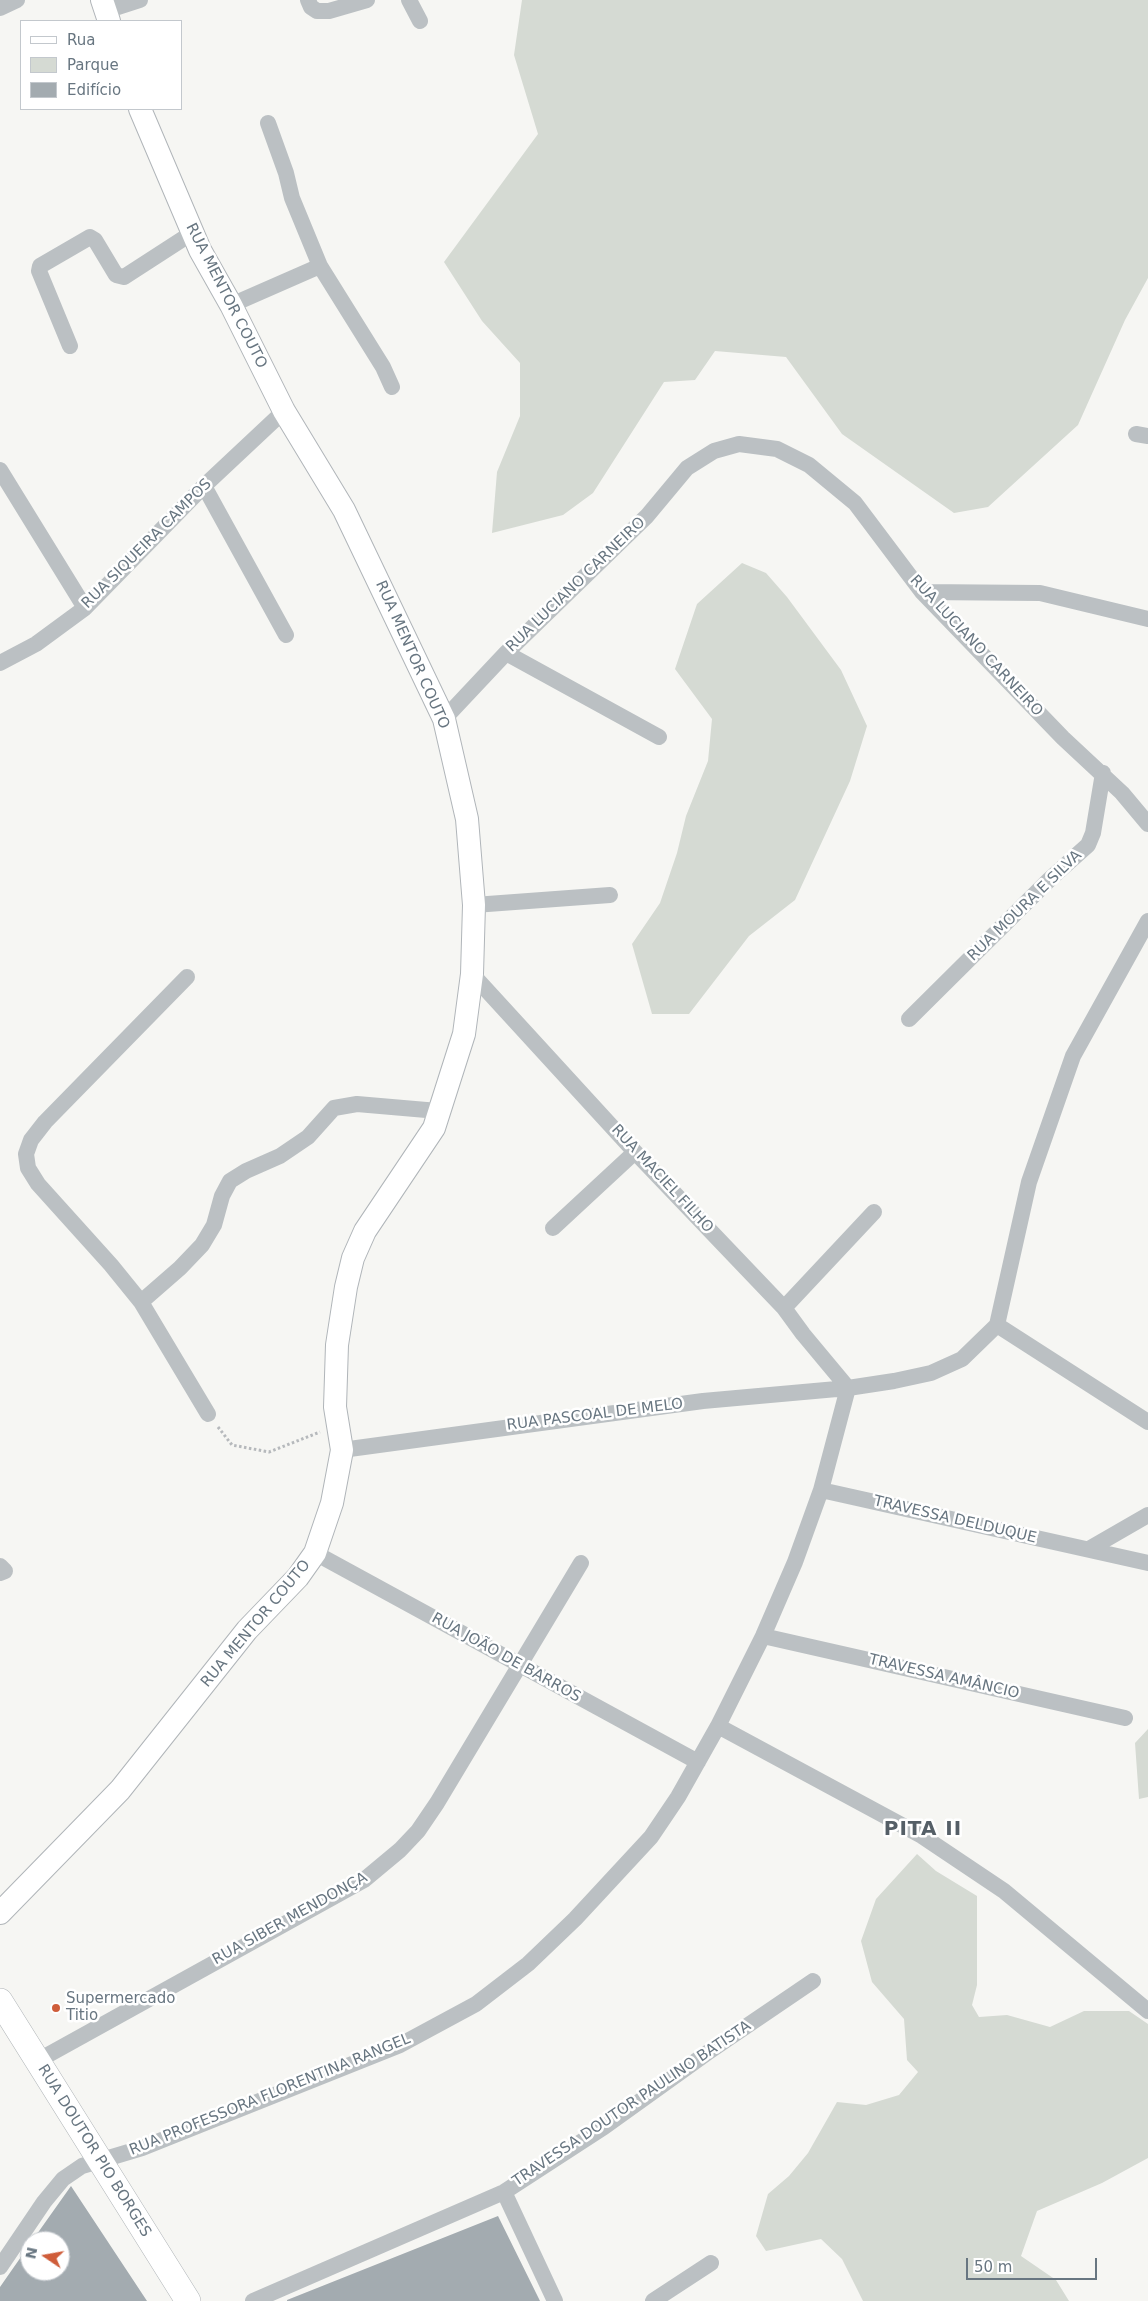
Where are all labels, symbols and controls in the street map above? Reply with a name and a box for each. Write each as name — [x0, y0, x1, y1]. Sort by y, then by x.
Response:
legend — [20, 20, 182, 110]
text: Rua — [67, 31, 95, 49]
text: Parque — [67, 56, 119, 74]
text: Edifício — [67, 81, 121, 99]
street label: RUA MENTOR COUTO — [182, 220, 270, 372]
street label: RUA SIQUEIRA CAMPOS — [78, 475, 216, 613]
street label: RUA LUCIANO CARNEIRO — [503, 514, 649, 656]
street label: RUA LUCIANO CARNEIRO — [906, 572, 1046, 720]
street label: RUA MENTOR COUTO — [371, 578, 453, 732]
street label: RUA MOURA E SILVA — [964, 847, 1086, 965]
street label: RUA MACIEL FILHO — [607, 1121, 717, 1237]
street label: RUA PASCOAL DE MELO — [506, 1395, 684, 1435]
street label: TRAVESSA DELDUQUE — [872, 1492, 1038, 1548]
street label: RUA MENTOR COUTO — [198, 1557, 314, 1691]
street label: RUA JOÃO DE BARROS — [428, 1610, 584, 1706]
street label: TRAVESSA AMÂNCIO — [867, 1651, 1021, 1703]
district label: PITA II — [883, 1818, 963, 1842]
street label: RUA SIBER MENDONÇA — [209, 1869, 371, 1969]
place label: Supermercado Titio — [66, 1990, 175, 2025]
marker: Supermercado Titio — [50, 2002, 62, 2014]
street label: TRAVESSA DOUTOR PAULINO BATISTA — [509, 2017, 755, 2191]
street label: RUA PROFESSORA FLORENTINA RANGEL — [127, 2030, 413, 2160]
street label: RUA DOUTOR PIO BORGES — [33, 2061, 155, 2241]
north arrow — [20, 2231, 70, 2281]
text: N — [22, 2246, 40, 2260]
scale bar — [968, 2248, 1099, 2280]
text: 50 m — [974, 2258, 1012, 2276]

